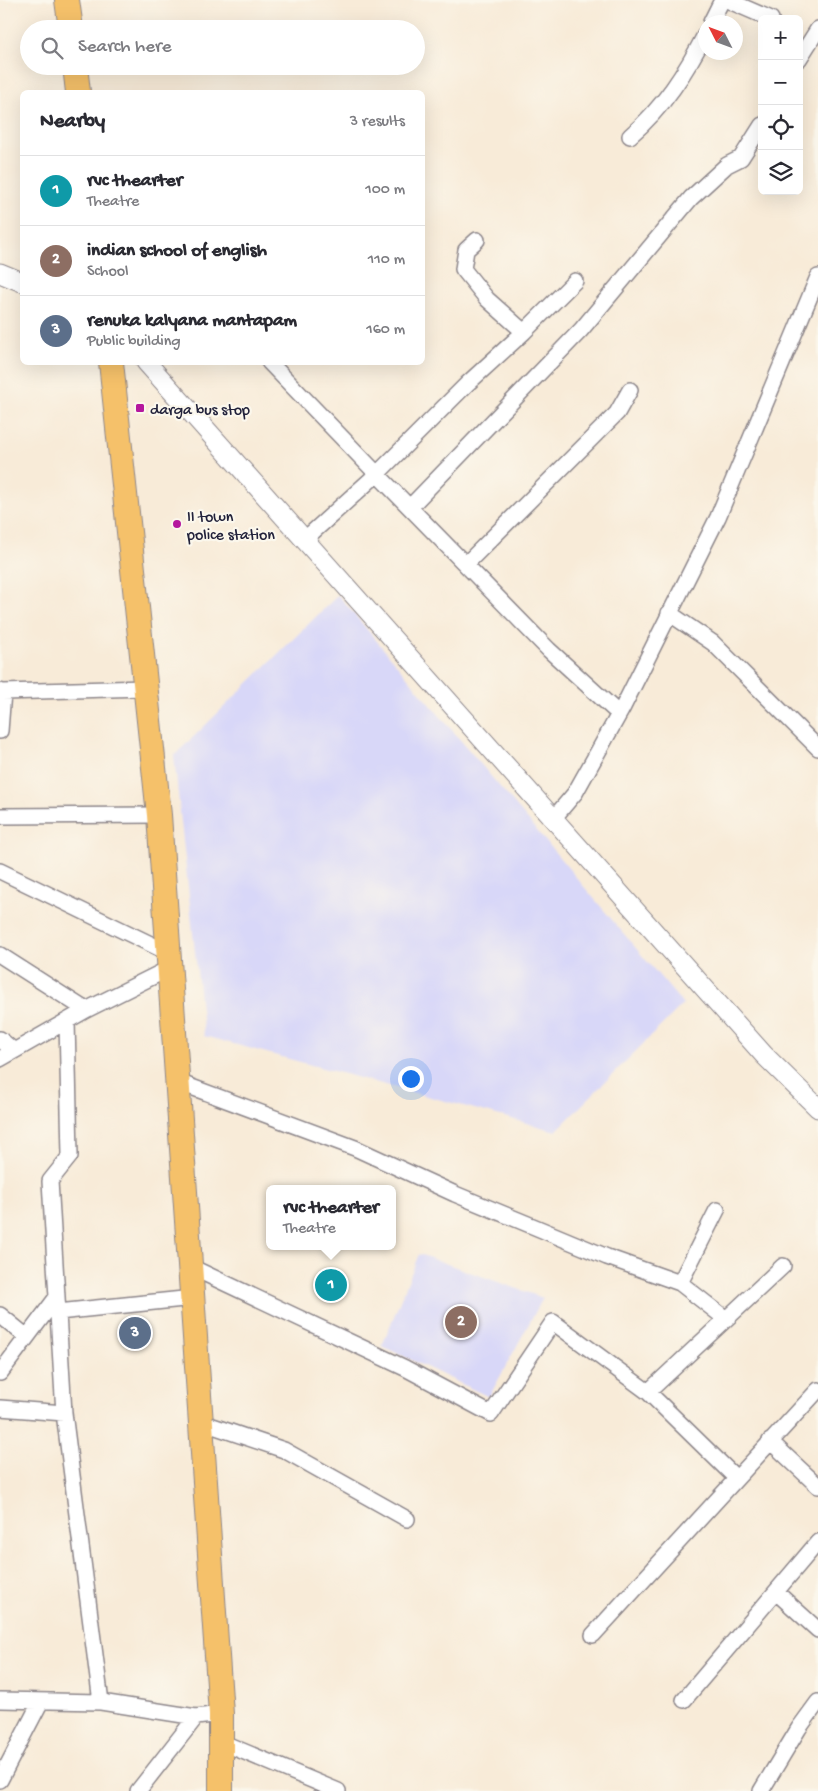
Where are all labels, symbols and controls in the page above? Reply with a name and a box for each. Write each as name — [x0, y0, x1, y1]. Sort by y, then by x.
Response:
north arrow — [698, 15, 743, 60]
map controls — [758, 15, 803, 195]
button: + — [758, 15, 803, 60]
search box — [20, 20, 425, 75]
icon: search — [38, 34, 66, 62]
text: Search here — [78, 36, 172, 59]
button: − — [758, 60, 803, 105]
button: locate — [758, 105, 803, 150]
text: Nearby — [40, 110, 105, 135]
text: 3 results — [350, 113, 405, 132]
button: layers — [758, 150, 803, 195]
text: rvc thearter — [87, 170, 182, 193]
text: 1 — [53, 181, 59, 200]
text: 100 m — [365, 181, 405, 200]
text: Theatre — [87, 193, 139, 212]
text: indian school of english — [87, 240, 267, 263]
text: 2 — [52, 251, 60, 270]
text: 110 m — [368, 251, 405, 270]
text: School — [87, 263, 129, 282]
text: renuka kalyana mantapam — [87, 310, 297, 333]
text: 3 — [52, 321, 60, 340]
text: 160 m — [366, 321, 405, 340]
text: Public building — [87, 333, 181, 352]
marker: darga bus stop — [134, 402, 146, 414]
place label: darga bus stop — [150, 402, 250, 421]
place label: II town police station — [186, 509, 275, 546]
marker: II town police station — [171, 518, 183, 530]
your location — [398, 1066, 424, 1092]
popup — [266, 1185, 396, 1250]
text: rvc thearter — [283, 1197, 379, 1220]
text: Theatre — [283, 1220, 336, 1239]
pin: 1 — [315, 1266, 347, 1304]
pin: 2 — [445, 1303, 477, 1341]
pin: 3 — [119, 1314, 151, 1352]

